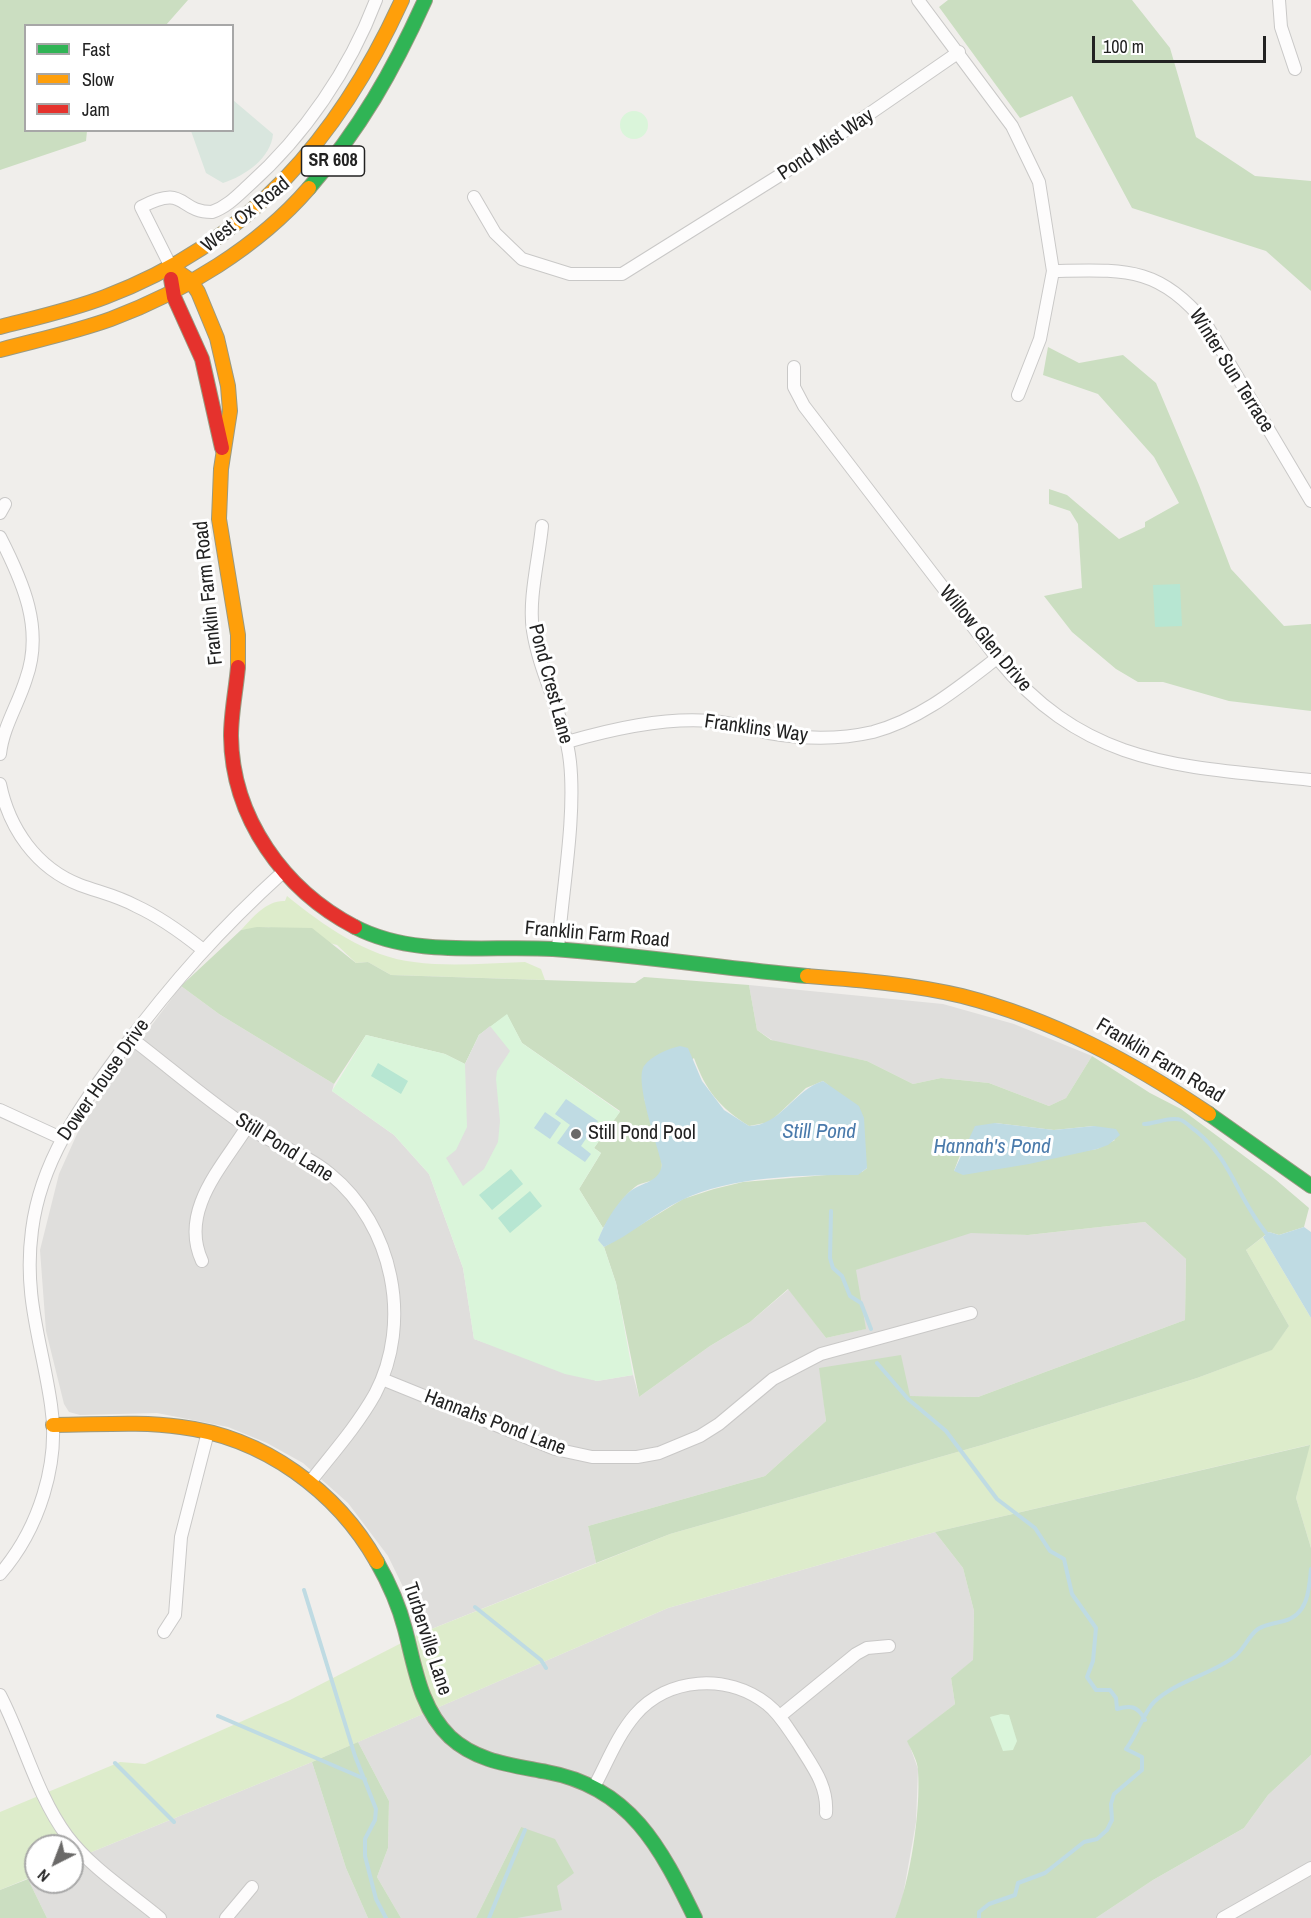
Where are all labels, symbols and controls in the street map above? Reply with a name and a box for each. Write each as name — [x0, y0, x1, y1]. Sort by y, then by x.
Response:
legend — [24, 24, 234, 132]
scale bar — [1095, 24, 1269, 62]
text: 100 m — [1103, 34, 1144, 59]
text: Fast — [82, 37, 110, 62]
text: Slow — [82, 67, 114, 92]
text: Jam — [82, 97, 110, 122]
street label: Pond Mist Way — [773, 104, 879, 186]
road number: SR 608 — [302, 146, 364, 176]
street label: West Ox Road — [197, 172, 295, 258]
street label: Winter Sun Terrace — [1183, 305, 1279, 437]
street label: Franklin Farm Road — [189, 520, 229, 666]
street label: Willow Glen Drive — [934, 581, 1036, 697]
street label: Pond Crest Lane — [522, 621, 578, 747]
street label: Franklins Way — [703, 710, 809, 748]
street label: Franklin Farm Road — [524, 917, 670, 953]
street label: Franklin Farm Road — [1092, 1013, 1228, 1109]
street label: Dower House Drive — [53, 1015, 155, 1145]
street label: Still Pond Lane — [230, 1108, 338, 1188]
water label: Still Pond — [782, 1119, 856, 1145]
place label: Still Pond Pool — [588, 1122, 696, 1146]
marker: Still Pond Pool — [569, 1127, 583, 1141]
water label: Hannah's Pond — [933, 1134, 1051, 1160]
street label: Hannahs Pond Lane — [421, 1385, 569, 1461]
street label: Turberville Lane — [397, 1580, 457, 1698]
north arrow — [24, 1834, 84, 1894]
text: N — [32, 1865, 54, 1887]

